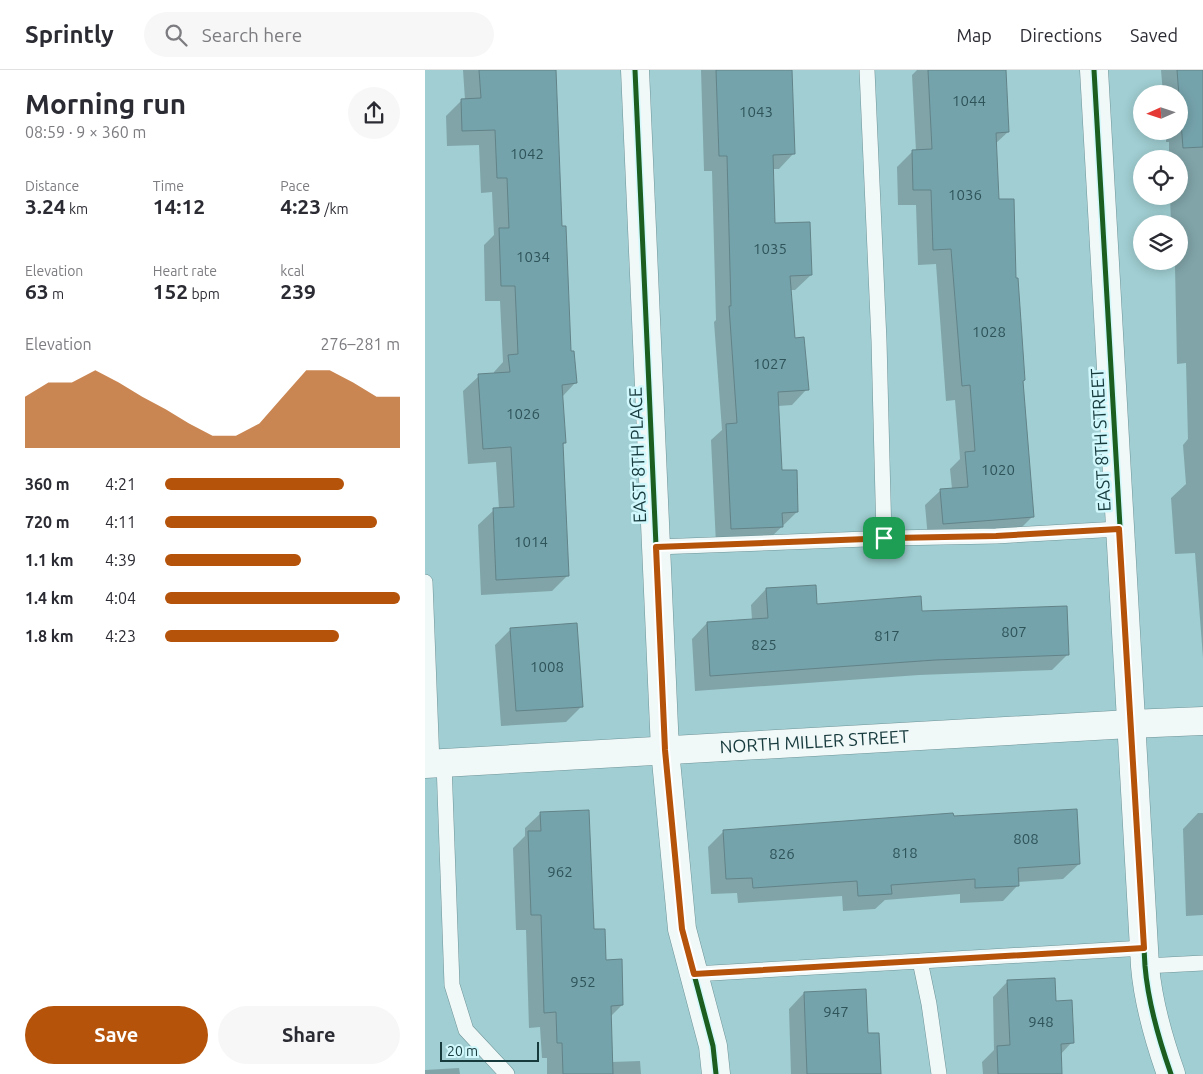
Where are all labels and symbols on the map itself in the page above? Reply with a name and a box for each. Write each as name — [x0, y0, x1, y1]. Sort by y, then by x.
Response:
north arrow — [1133, 85, 1187, 140]
house number: 1044 — [952, 92, 986, 109]
house number: 1043 — [739, 103, 773, 120]
house number: 1042 — [510, 145, 544, 162]
house number: 1036 — [948, 186, 982, 203]
house number: 1035 — [753, 240, 787, 257]
house number: 1034 — [516, 248, 550, 265]
house number: 1028 — [972, 323, 1006, 340]
house number: 1027 — [753, 355, 787, 372]
street label: EAST 8TH STREET — [1086, 368, 1114, 512]
street label: EAST 8TH PLACE — [625, 387, 649, 523]
house number: 1026 — [506, 405, 540, 422]
house number: 1020 — [981, 461, 1015, 478]
pin — [863, 517, 905, 559]
house number: 1014 — [514, 533, 548, 550]
house number: 807 — [1001, 623, 1027, 640]
house number: 817 — [874, 627, 900, 644]
house number: 825 — [751, 636, 777, 653]
house number: 1008 — [530, 658, 564, 675]
street label: NORTH MILLER STREET — [719, 726, 910, 756]
house number: 808 — [1013, 830, 1039, 847]
house number: 818 — [892, 844, 918, 861]
house number: 826 — [769, 845, 795, 862]
house number: 962 — [547, 863, 573, 880]
house number: 952 — [570, 973, 596, 990]
house number: 947 — [823, 1003, 849, 1020]
house number: 948 — [1028, 1013, 1054, 1030]
scale bar — [440, 1039, 539, 1062]

